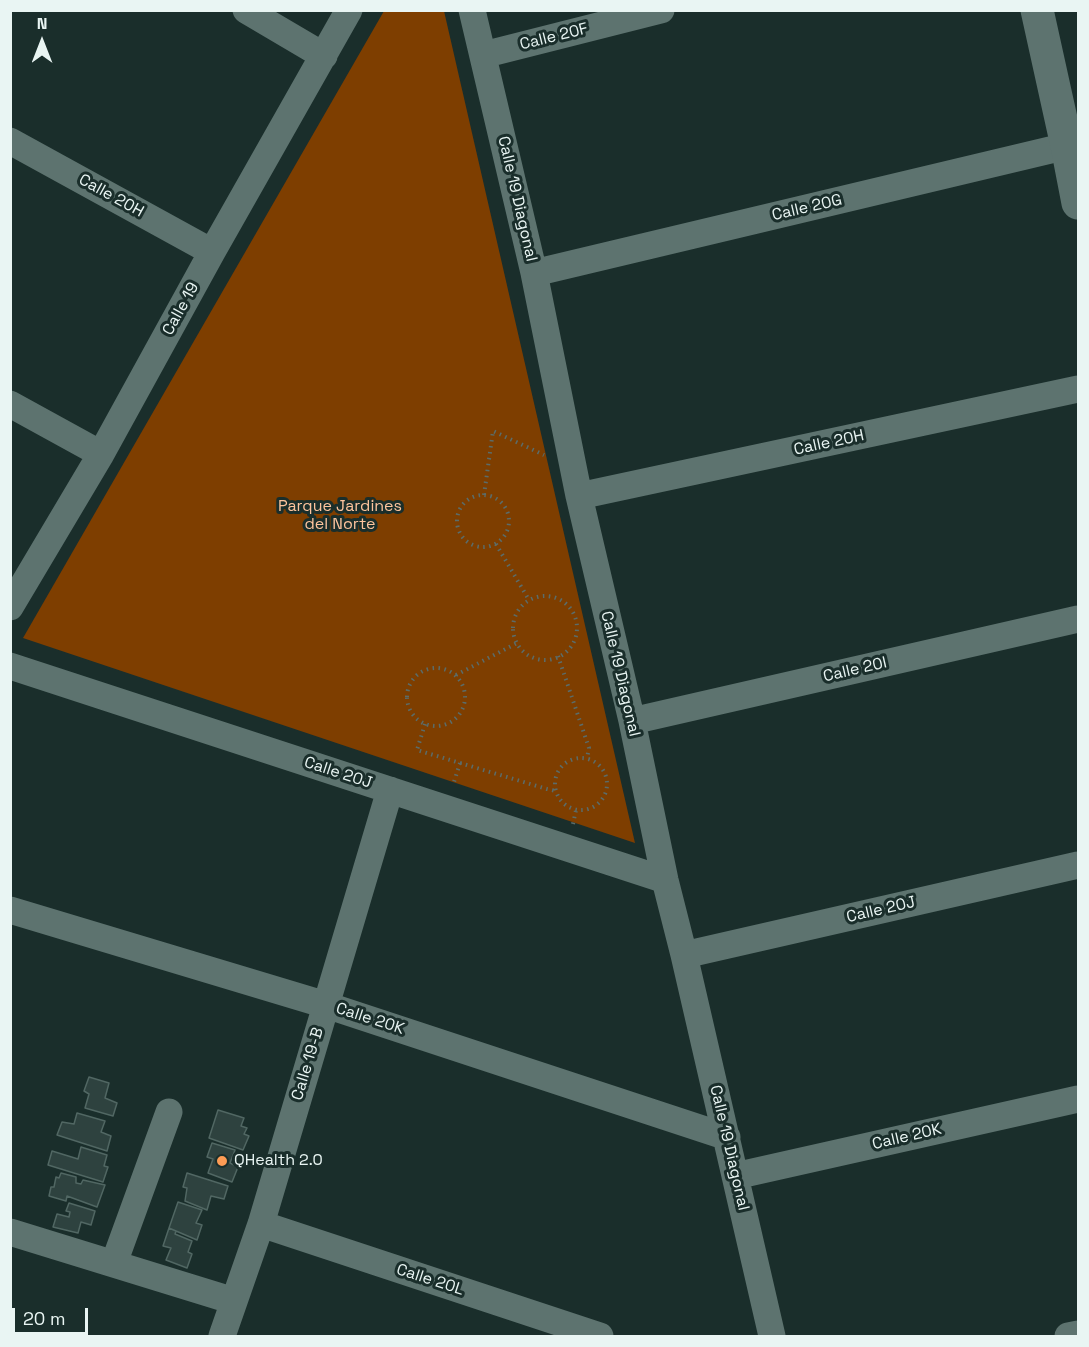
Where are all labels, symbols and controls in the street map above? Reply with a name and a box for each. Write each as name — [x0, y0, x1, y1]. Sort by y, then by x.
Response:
north arrow — [12, 12, 72, 72]
text: N — [37, 13, 47, 34]
street label: Calle 20F — [518, 19, 590, 55]
street label: Calle 19 Diagonal — [493, 134, 541, 264]
street label: Calle 20H — [75, 170, 147, 222]
street label: Calle 20G — [770, 191, 844, 225]
street label: Calle 19 — [159, 279, 203, 339]
street label: Calle 20H — [792, 426, 866, 460]
park label: Parque Jardines del Norte — [278, 497, 402, 535]
street label: Calle 19 Diagonal — [596, 609, 644, 739]
street label: Calle 20I — [821, 653, 889, 687]
street label: Calle 20J — [302, 753, 374, 793]
street label: Calle 20J — [845, 893, 917, 927]
street label: Calle 20K — [333, 999, 407, 1039]
street label: Calle 19-B — [288, 1025, 328, 1103]
street label: Calle 19 Diagonal — [705, 1083, 753, 1213]
street label: Calle 20K — [870, 1120, 944, 1154]
place label: QHealth 2.0 — [234, 1151, 323, 1171]
marker: QHealth 2.0 — [215, 1154, 229, 1168]
street label: Calle 20L — [394, 1260, 466, 1300]
scale bar — [15, 1296, 92, 1334]
text: 20 m — [23, 1307, 66, 1330]

